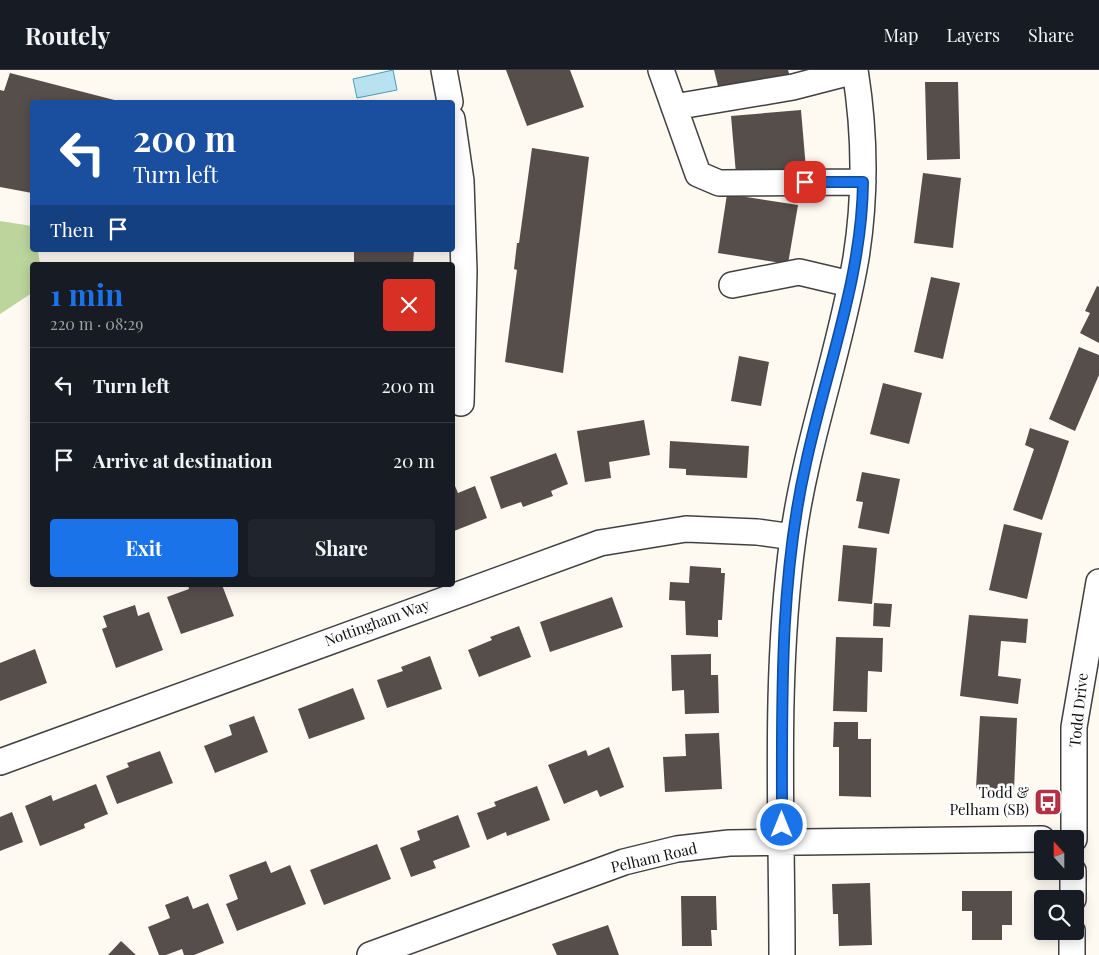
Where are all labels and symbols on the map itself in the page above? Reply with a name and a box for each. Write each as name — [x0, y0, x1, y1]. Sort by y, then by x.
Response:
pin — [784, 161, 826, 203]
street label: Nottingham Way — [321, 594, 432, 650]
street label: Todd Drive — [1064, 672, 1092, 748]
place label: Todd & Pelham (SB) — [949, 782, 1029, 819]
bus stop icon: Todd & Pelham (SB) — [1033, 787, 1063, 817]
position arrow — [755, 798, 807, 850]
north arrow — [1034, 830, 1084, 880]
street label: Pelham Road — [609, 837, 699, 877]

